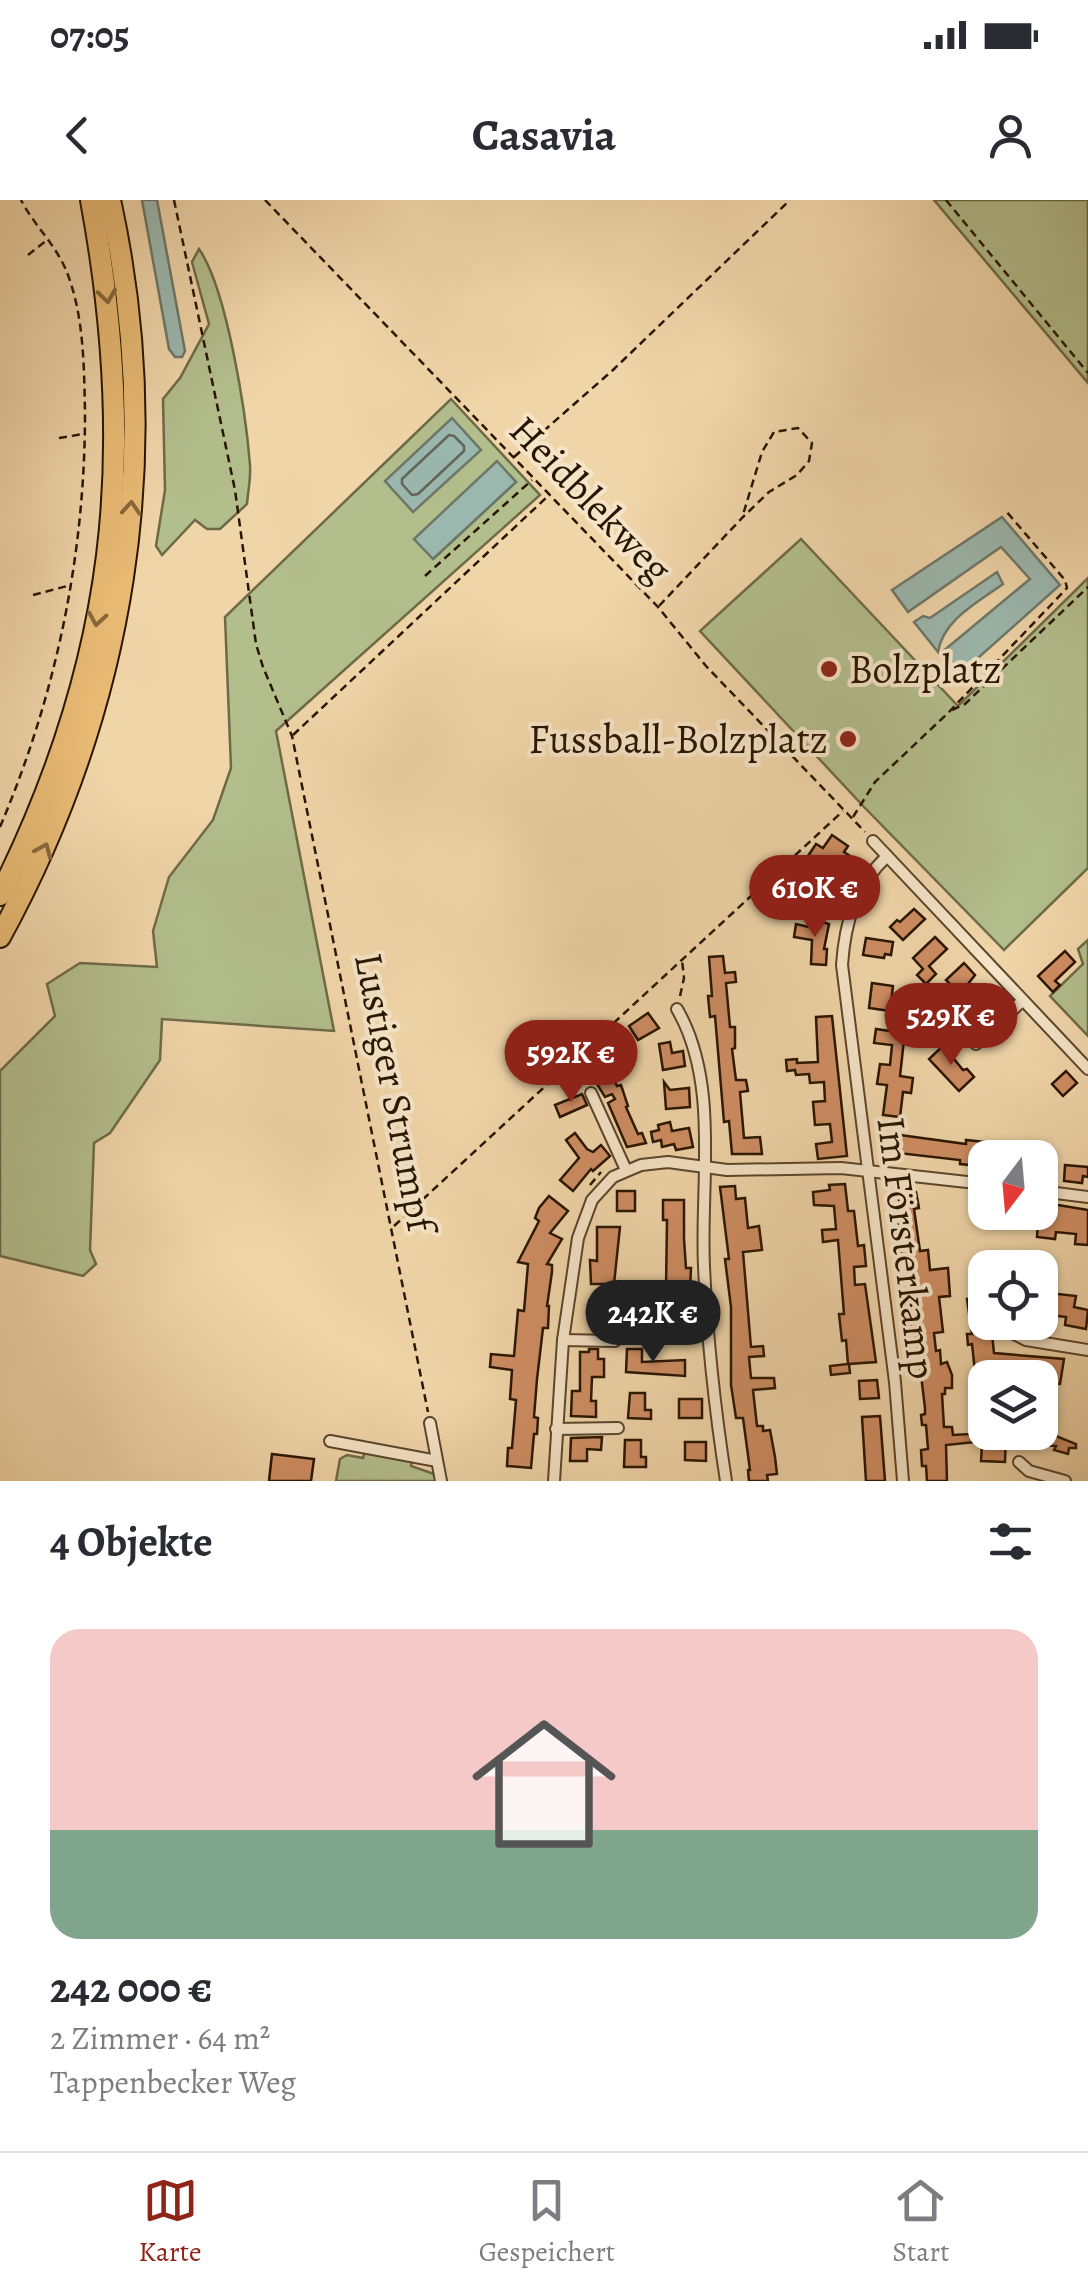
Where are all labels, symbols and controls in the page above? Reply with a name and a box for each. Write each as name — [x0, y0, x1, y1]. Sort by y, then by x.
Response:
text: 07:05 — [50, 9, 130, 61]
text: Casavia — [472, 104, 616, 166]
icon: back — [50, 108, 105, 163]
icon: person — [983, 108, 1038, 163]
one-way arrow — [96, 288, 117, 304]
street label: Heidblekweg — [497, 403, 685, 595]
one-way arrow — [120, 500, 142, 516]
one-way arrow — [87, 611, 108, 628]
place label: Bolzplatz — [849, 642, 1002, 697]
marker: Bolzplatz — [818, 658, 840, 680]
place label: Fussball-Bolzplatz — [529, 712, 828, 767]
marker: Fussball-Bolzplatz — [837, 728, 859, 750]
one-way arrow — [32, 842, 52, 860]
pin: 610K € — [734, 855, 896, 940]
text: 610K € — [771, 865, 859, 909]
street label: Lustiger Strumpf — [341, 948, 450, 1242]
pin: 529K € — [870, 983, 1032, 1068]
text: 529K € — [907, 993, 995, 1037]
pin: 592K € — [490, 1020, 652, 1105]
text: 592K € — [527, 1030, 615, 1074]
street label: Im Försterkamp — [864, 1114, 950, 1382]
north arrow — [968, 1140, 1058, 1230]
map controls — [968, 1140, 1058, 1450]
button: locate — [968, 1250, 1058, 1340]
pin: 242K € — [572, 1280, 734, 1365]
text: 242K € — [608, 1290, 698, 1334]
button: layers — [968, 1360, 1058, 1450]
text: 4 Objekte — [50, 1513, 213, 1570]
icon: filters — [983, 1514, 1038, 1569]
icon: home — [454, 1694, 634, 1874]
text: 242 000 € — [50, 1959, 212, 2016]
text: 2 Zimmer · 64 m² — [50, 2016, 270, 2060]
text: Tappenbecker Weg — [50, 2060, 296, 2104]
tab: Karte — [139, 2173, 201, 2271]
tab: Gespeichert — [479, 2173, 615, 2271]
tab: Start — [892, 2173, 949, 2271]

